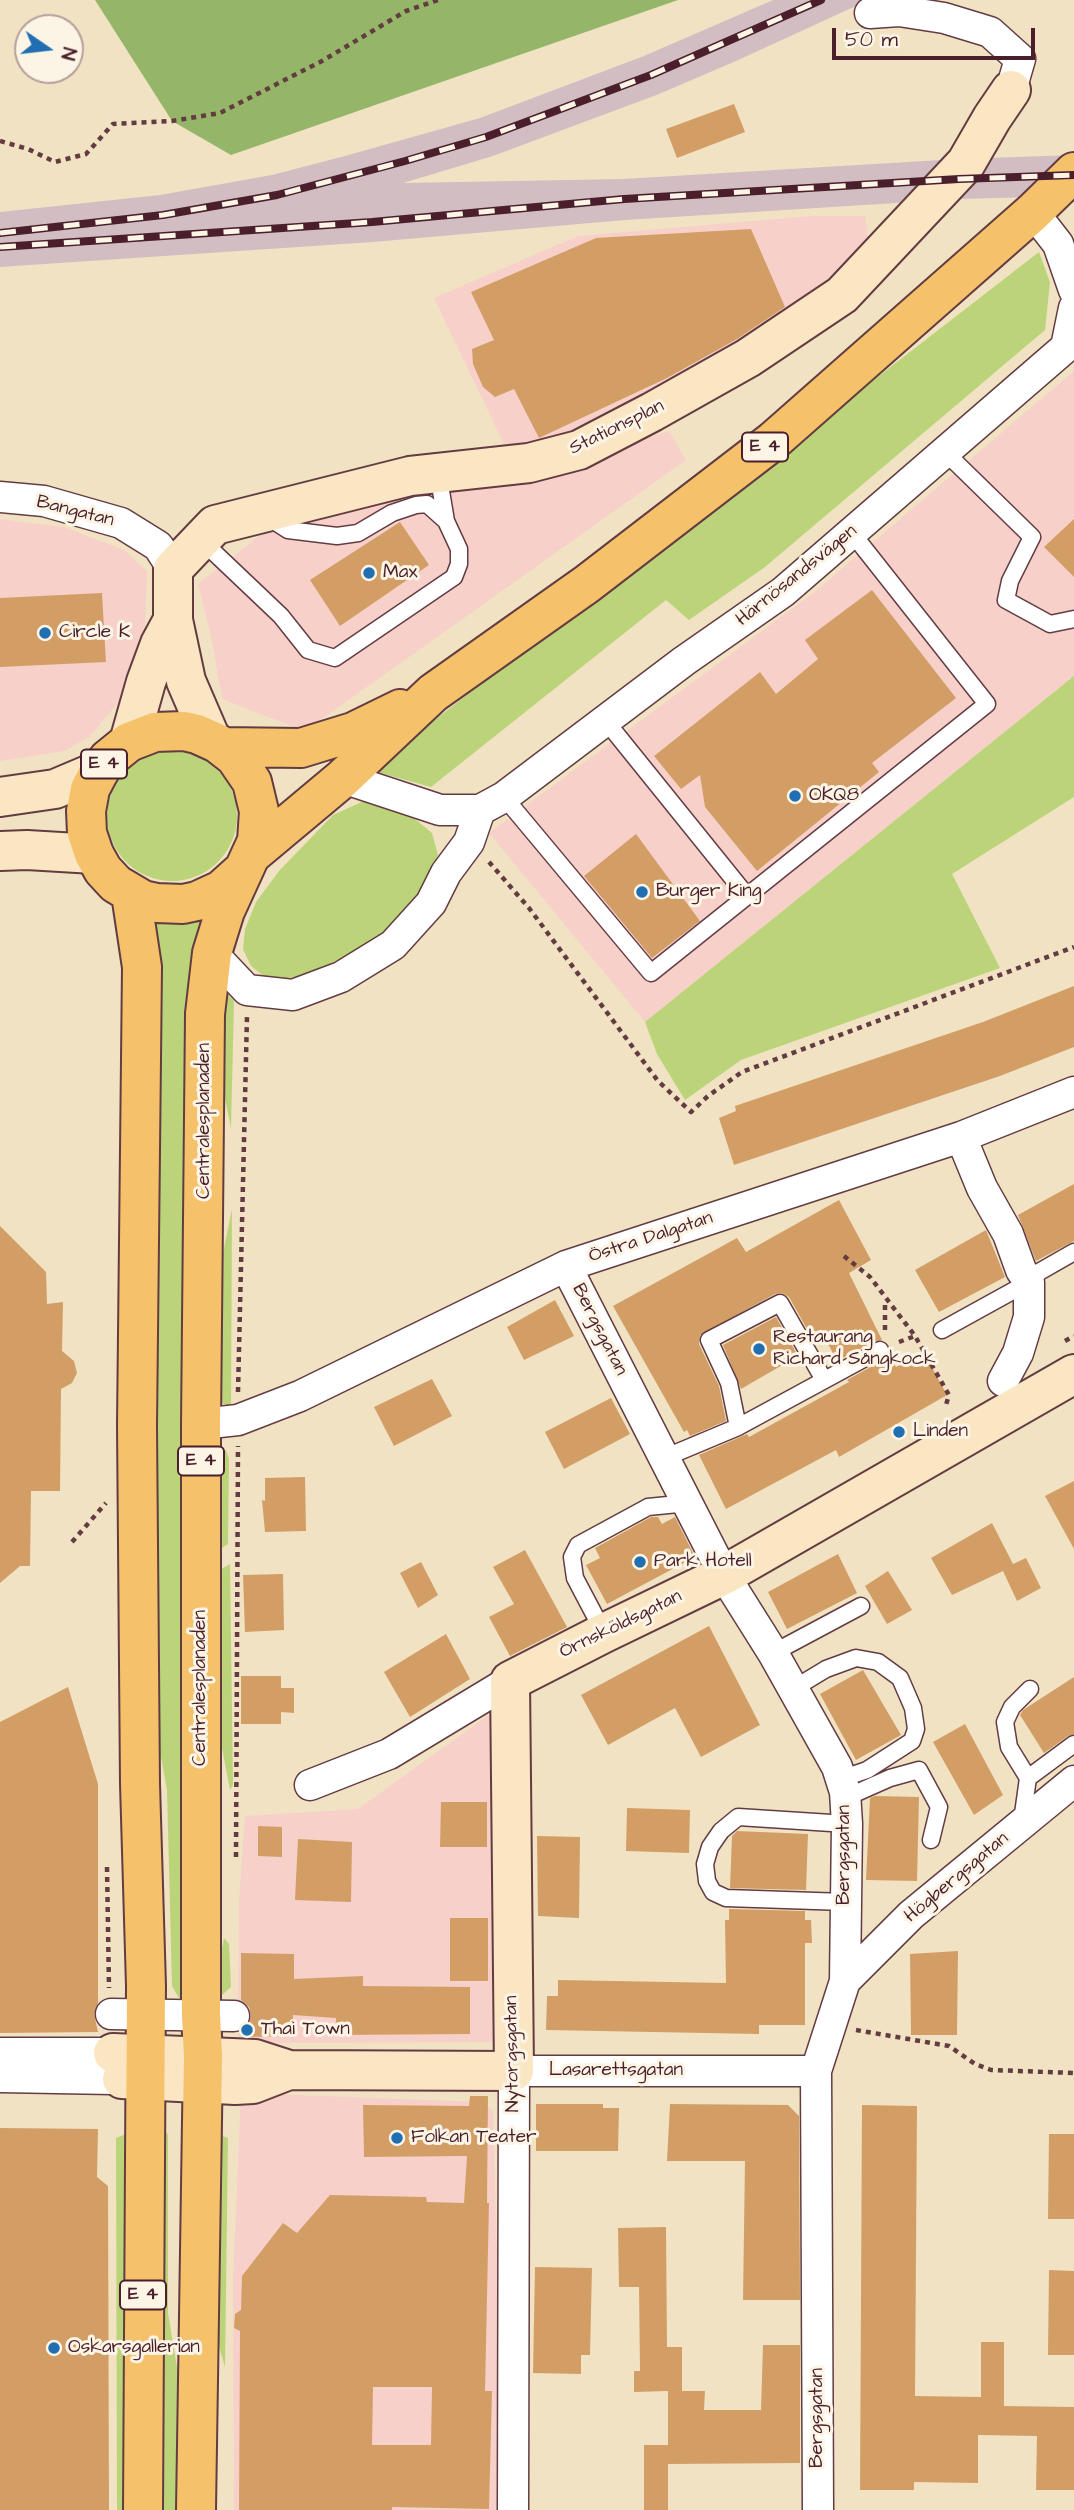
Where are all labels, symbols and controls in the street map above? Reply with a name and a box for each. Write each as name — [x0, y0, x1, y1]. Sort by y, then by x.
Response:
north arrow — [14, 14, 84, 84]
scale bar — [836, 14, 1039, 58]
text: 50 m — [845, 25, 898, 54]
text: N — [53, 45, 82, 63]
street label: Stationsplan — [566, 395, 668, 461]
road number: E 4 — [742, 432, 788, 462]
street label: Bangatan — [34, 491, 116, 533]
street label: Härnösandsvägen — [732, 520, 862, 632]
place label: Max — [383, 562, 417, 584]
marker: Max — [361, 565, 377, 581]
place label: Circle K — [59, 622, 130, 644]
marker: Circle K — [37, 625, 53, 641]
road number: E 4 — [81, 750, 127, 778]
place label: OKQ8 — [809, 785, 859, 807]
marker: OKQ8 — [787, 788, 803, 804]
place label: Burger King — [656, 881, 761, 903]
marker: Burger King — [634, 884, 650, 900]
street label: Centralesplanaden — [194, 1043, 216, 1199]
street label: Östra Dalgatan — [586, 1207, 716, 1269]
street label: Bergsgatan — [566, 1280, 632, 1380]
place label: Restaurang Richard Sångkock — [773, 1327, 936, 1371]
marker: Restaurang Richard Sångkock — [751, 1341, 767, 1357]
place label: Linden — [913, 1421, 968, 1443]
marker: Linden — [891, 1424, 907, 1440]
road number: E 4 — [178, 1446, 224, 1476]
place label: Park Hotell — [654, 1551, 752, 1573]
marker: Park Hotell — [632, 1554, 648, 1570]
street label: Örnsköldsgatan — [556, 1586, 686, 1664]
street label: Centralesplanaden — [190, 1610, 212, 1766]
street label: Bergsgatan — [834, 1805, 856, 1905]
street label: Högbergsgatan — [900, 1828, 1014, 1928]
street label: Nytorgsgatan — [501, 1995, 525, 2113]
place label: Thai Town — [261, 2019, 350, 2041]
marker: Thai Town — [239, 2022, 255, 2038]
street label: Lasarettsgatan — [549, 2060, 683, 2082]
place label: Folkan Teater — [411, 2127, 537, 2149]
marker: Folkan Teater — [389, 2130, 405, 2146]
road number: E 4 — [120, 2280, 166, 2309]
place label: Oskarsgallerian — [68, 2337, 200, 2359]
marker: Oskarsgallerian — [46, 2340, 62, 2356]
street label: Bergsgatan — [807, 2368, 829, 2468]

